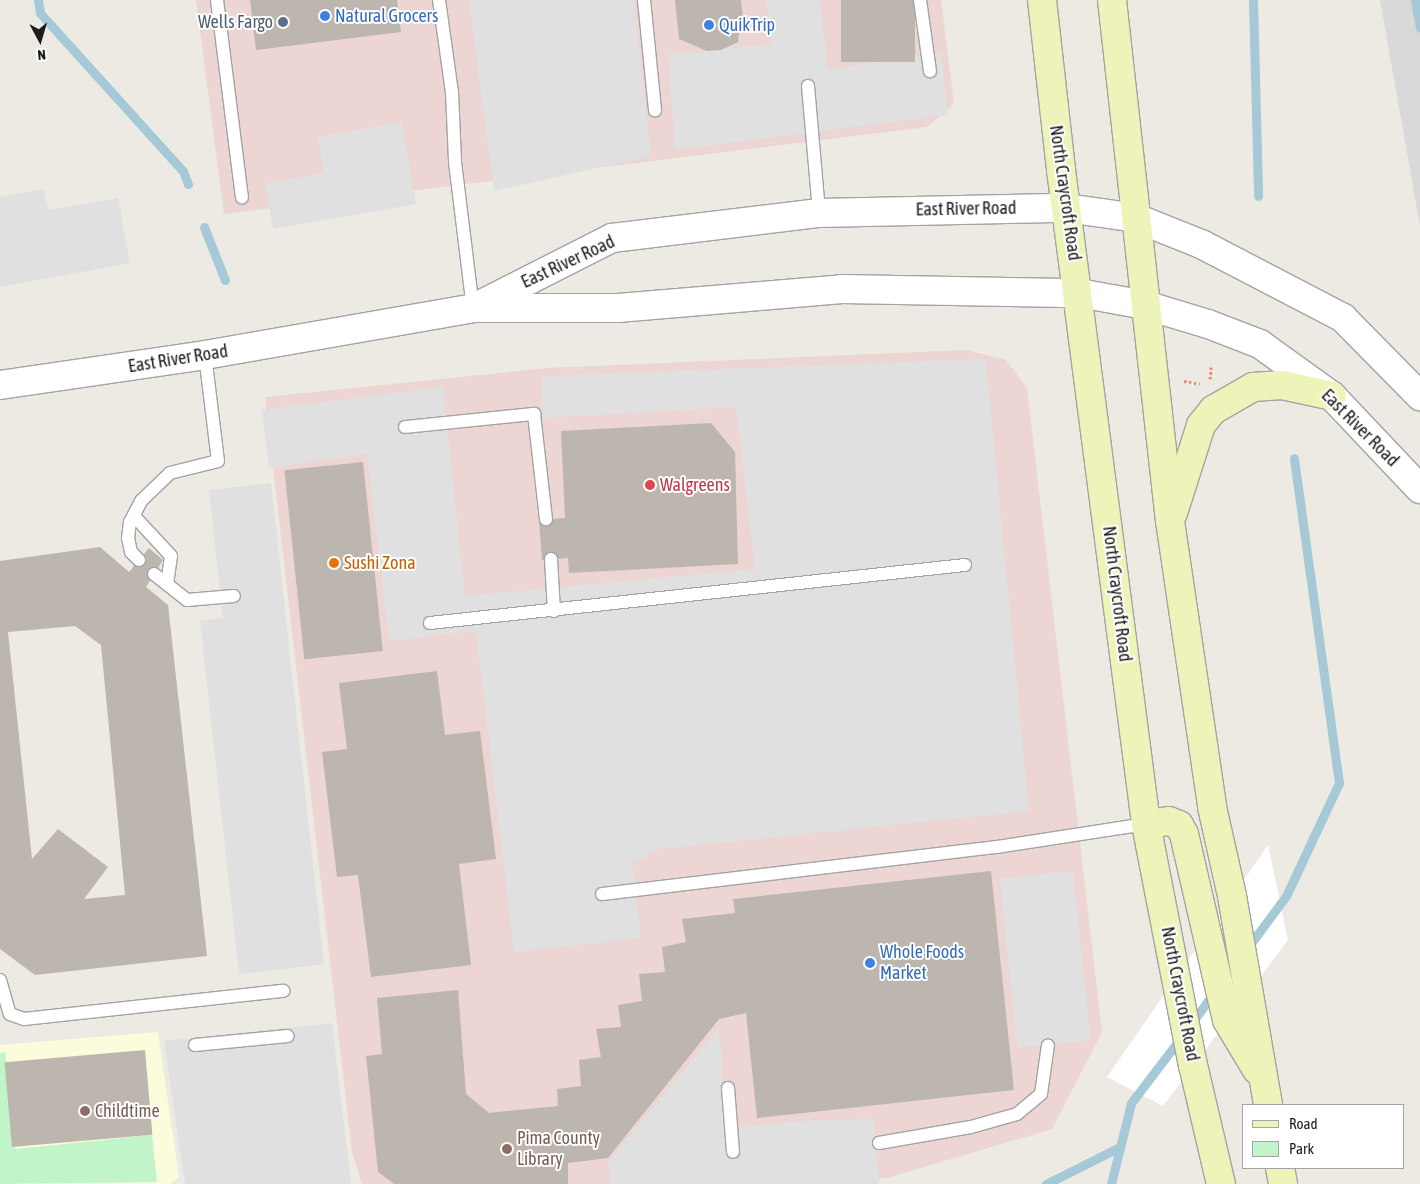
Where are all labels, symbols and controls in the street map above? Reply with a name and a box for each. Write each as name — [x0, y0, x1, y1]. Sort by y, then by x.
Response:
place label: Natural Grocers — [335, 5, 438, 27]
marker: Natural Grocers — [319, 10, 331, 22]
place label: Wells Fargo — [198, 11, 273, 33]
place label: QuikTrip — [719, 14, 775, 36]
north arrow — [15, 15, 65, 65]
marker: Wells Fargo — [277, 16, 289, 28]
marker: QuikTrip — [703, 19, 715, 31]
text: N — [37, 47, 47, 63]
street label: North Craycroft Road — [1045, 124, 1085, 262]
street label: East River Road — [915, 197, 1017, 221]
street label: East River Road — [518, 231, 618, 293]
street label: East River Road — [127, 340, 229, 378]
street label: East River Road — [1317, 385, 1403, 471]
place label: Walgreens — [660, 474, 730, 496]
marker: Walgreens — [644, 479, 656, 491]
street label: North Craycroft Road — [1098, 525, 1136, 663]
place label: Sushi Zona — [344, 552, 416, 574]
marker: Sushi Zona — [328, 557, 340, 569]
street label: North Craycroft Road — [1156, 925, 1204, 1063]
place label: Whole Foods Market — [880, 942, 964, 984]
marker: Whole Foods Market — [864, 957, 876, 969]
place label: Childtime — [95, 1100, 160, 1122]
legend — [1242, 1104, 1405, 1169]
marker: Childtime — [79, 1105, 91, 1117]
text: Road — [1289, 1115, 1318, 1132]
place label: Pima County Library — [517, 1128, 600, 1170]
text: Park — [1289, 1140, 1314, 1157]
marker: Pima County Library — [501, 1143, 513, 1155]

